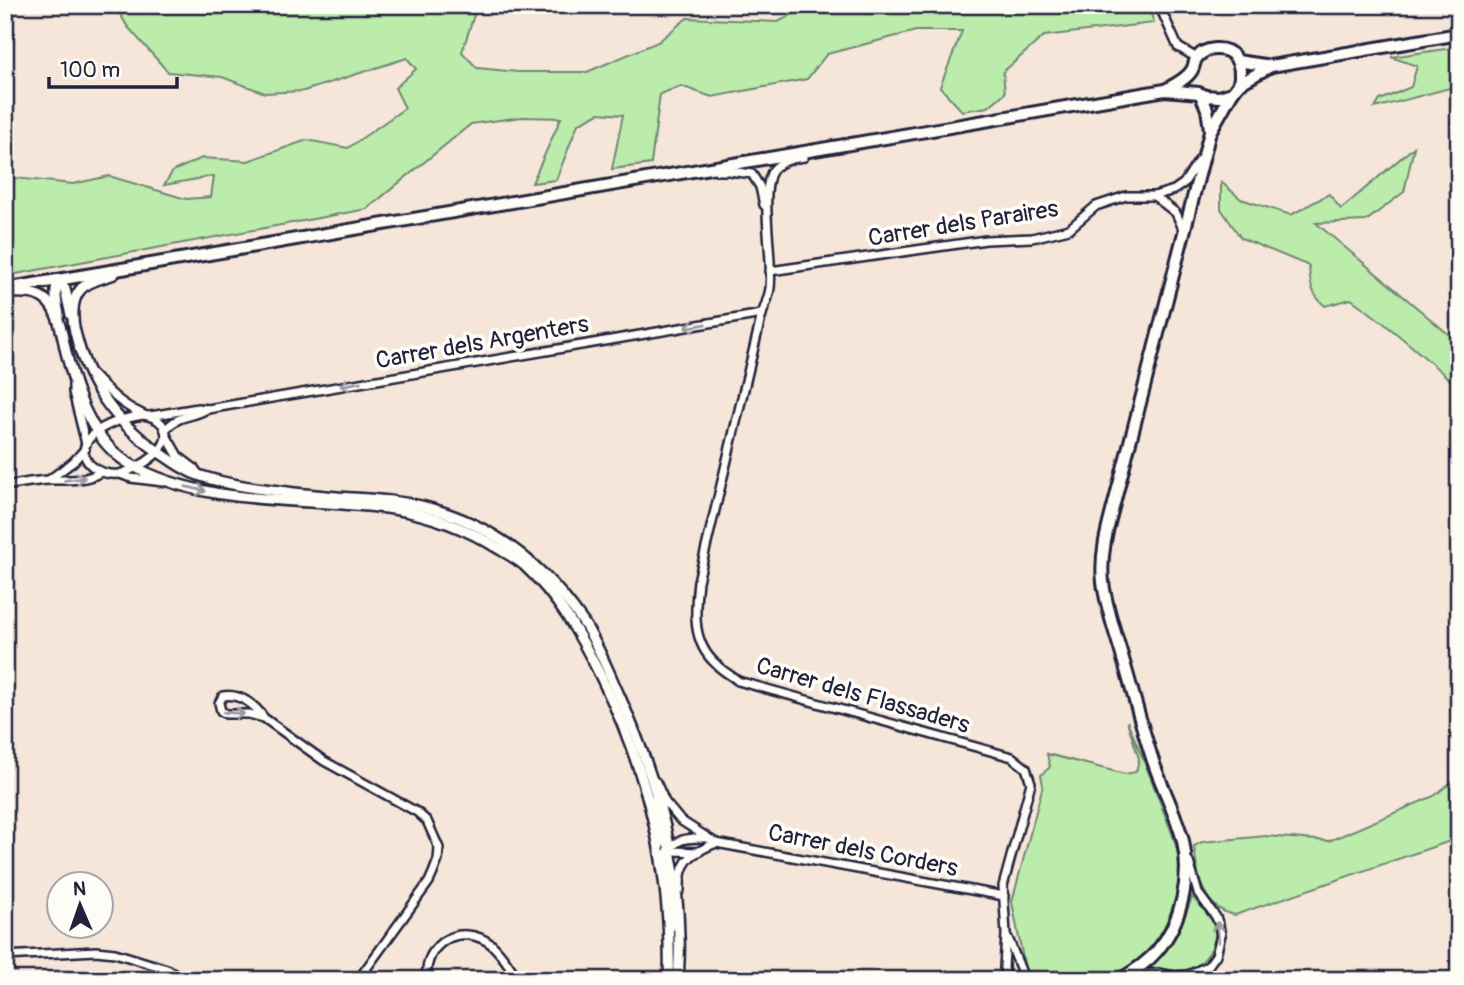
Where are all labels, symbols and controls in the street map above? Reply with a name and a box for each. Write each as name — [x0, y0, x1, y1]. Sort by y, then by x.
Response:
scale bar — [49, 46, 177, 90]
text: 100 m — [60, 57, 120, 84]
street label: Carrer dels Paraires — [866, 194, 1060, 253]
street label: Carrer dels Argenters — [373, 309, 591, 375]
one-way arrow — [684, 320, 707, 333]
one-way arrow — [339, 378, 362, 391]
one-way arrow — [64, 472, 86, 485]
one-way arrow — [184, 482, 207, 496]
street label: Carrer dels Flassaders — [753, 651, 973, 740]
one-way arrow — [222, 707, 245, 720]
street label: Carrer dels Corders — [766, 818, 960, 883]
north arrow — [46, 870, 116, 940]
text: N — [73, 877, 86, 901]
one-way arrow — [1211, 921, 1224, 944]

